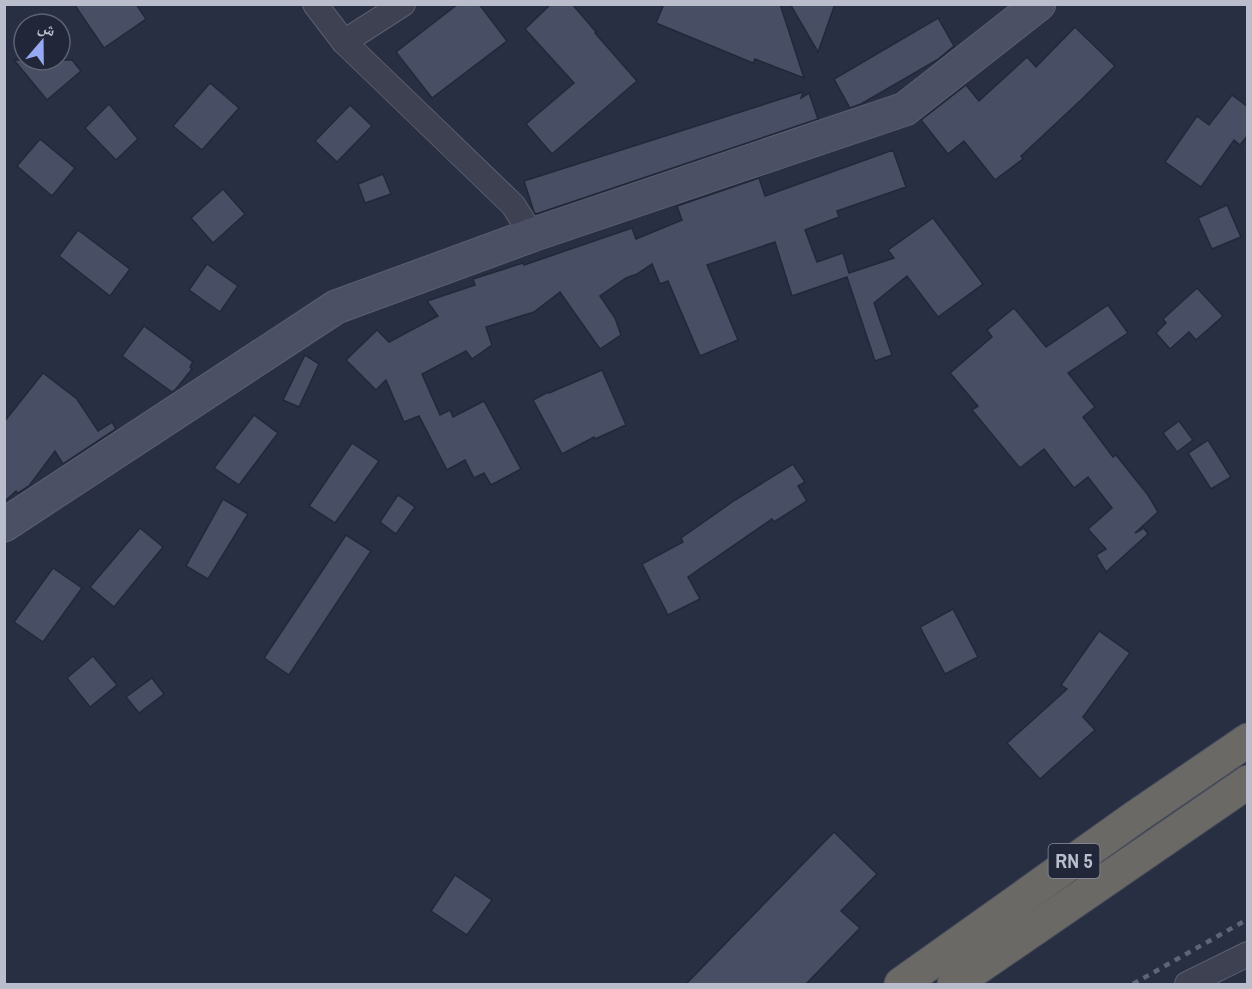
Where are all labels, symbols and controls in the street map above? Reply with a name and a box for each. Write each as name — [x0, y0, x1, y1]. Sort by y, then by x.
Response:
north arrow — [12, 12, 72, 72]
text: ش — [35, 15, 59, 41]
road number: RN 5 — [1048, 844, 1100, 878]

